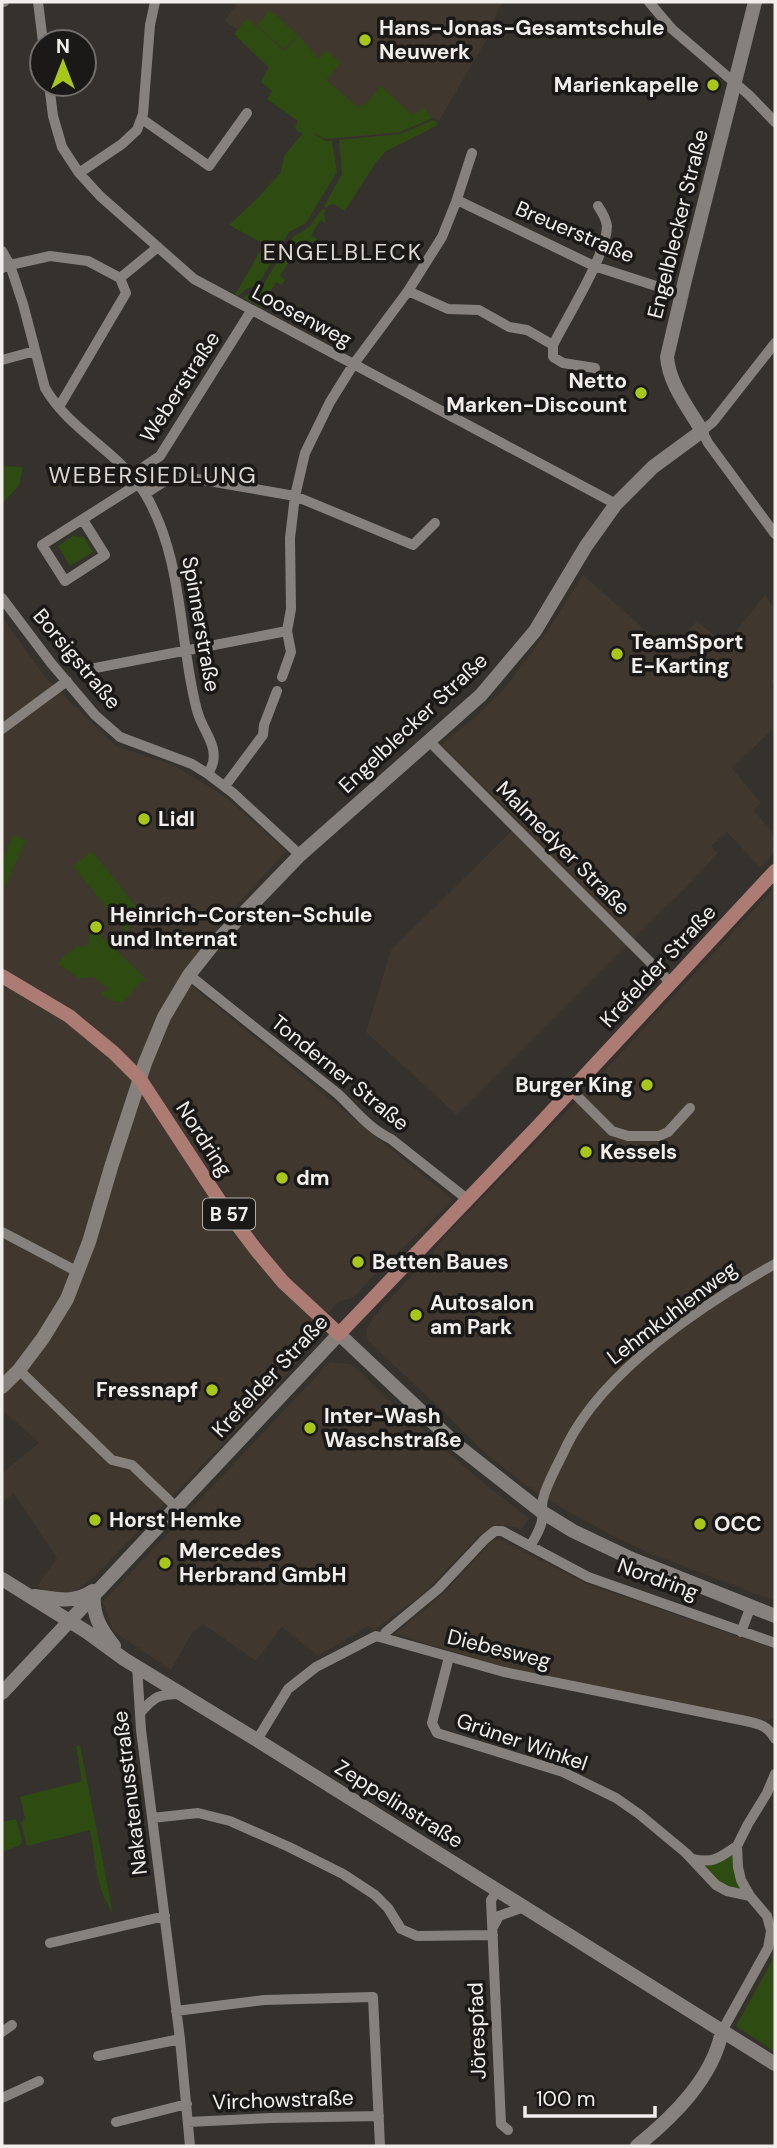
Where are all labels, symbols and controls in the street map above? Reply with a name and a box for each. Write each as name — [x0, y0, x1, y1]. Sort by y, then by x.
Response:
place label: Hans-Jonas-Gesamtschule Neuwerk — [379, 14, 665, 66]
north arrow — [28, 28, 98, 98]
marker: Hans-Jonas-Gesamtschule Neuwerk — [357, 32, 373, 48]
text: N — [56, 34, 70, 59]
place label: Marienkapelle — [554, 71, 699, 99]
marker: Marienkapelle — [705, 77, 721, 93]
street label: Engelblecker Straße — [641, 127, 715, 321]
street label: Breuerstraße — [511, 194, 639, 270]
district label: ENGELBLECK — [263, 237, 423, 267]
street label: Loosenweg — [247, 278, 357, 354]
street label: Weberstraße — [134, 326, 226, 448]
place label: Netto Marken-Discount — [446, 367, 627, 419]
marker: Netto Marken-Discount — [633, 385, 649, 401]
district label: WEBERSIEDLUNG — [48, 460, 258, 490]
street label: Spinnerstraße — [175, 554, 227, 694]
street label: Borsigstraße — [27, 603, 127, 715]
place label: TeamSport E-Karting — [631, 628, 743, 680]
marker: TeamSport E-Karting — [609, 646, 625, 662]
street label: Engelblecker Straße — [333, 647, 493, 799]
street label: Malmedyer Straße — [490, 775, 636, 921]
place label: Lidl — [158, 805, 195, 833]
marker: Lidl — [136, 811, 152, 827]
street label: Krefelder Straße — [594, 898, 722, 1033]
place label: Heinrich-Corsten-Schule und Internat — [110, 901, 372, 953]
marker: Heinrich-Corsten-Schule und Internat — [88, 919, 104, 935]
street label: Tonderner Straße — [265, 1009, 415, 1137]
place label: Burger King — [515, 1071, 633, 1099]
marker: Burger King — [639, 1077, 655, 1093]
street label: Nordring — [169, 1096, 239, 1182]
place label: Kessels — [600, 1138, 677, 1166]
marker: Kessels — [578, 1144, 594, 1160]
place label: dm — [296, 1164, 330, 1192]
marker: dm — [274, 1170, 290, 1186]
road number: B 57 — [203, 1198, 255, 1230]
place label: Betten Baues — [372, 1248, 509, 1276]
marker: Betten Baues — [350, 1254, 366, 1270]
street label: Lehmkuhlenweg — [601, 1255, 743, 1371]
place label: Autosalon am Park — [430, 1289, 534, 1341]
marker: Autosalon am Park — [408, 1307, 424, 1323]
street label: Krefelder Straße — [206, 1308, 334, 1443]
place label: Fressnapf — [96, 1376, 198, 1404]
marker: Fressnapf — [204, 1382, 220, 1398]
place label: Inter-Wash Waschstraße — [324, 1402, 462, 1454]
marker: Inter-Wash Waschstraße — [302, 1420, 318, 1436]
place label: Horst Hemke — [109, 1506, 242, 1534]
place label: OCC — [714, 1510, 761, 1538]
marker: Horst Hemke — [87, 1512, 103, 1528]
marker: OCC — [692, 1516, 708, 1532]
place label: Mercedes Herbrand GmbH — [179, 1537, 346, 1589]
street label: Nordring — [614, 1551, 703, 1607]
marker: Mercedes Herbrand GmbH — [157, 1555, 173, 1571]
street label: Diebesweg — [444, 1623, 554, 1675]
street label: Grüner Winkel — [453, 1706, 591, 1778]
street label: Nakatenusstraße — [106, 1709, 154, 1877]
street label: Zeppelinstraße — [330, 1753, 469, 1855]
street label: Jörespfad — [461, 1982, 493, 2080]
scale bar — [525, 2074, 654, 2118]
street label: Virchowstraße — [212, 2084, 354, 2116]
text: 100 m — [536, 2085, 596, 2113]

